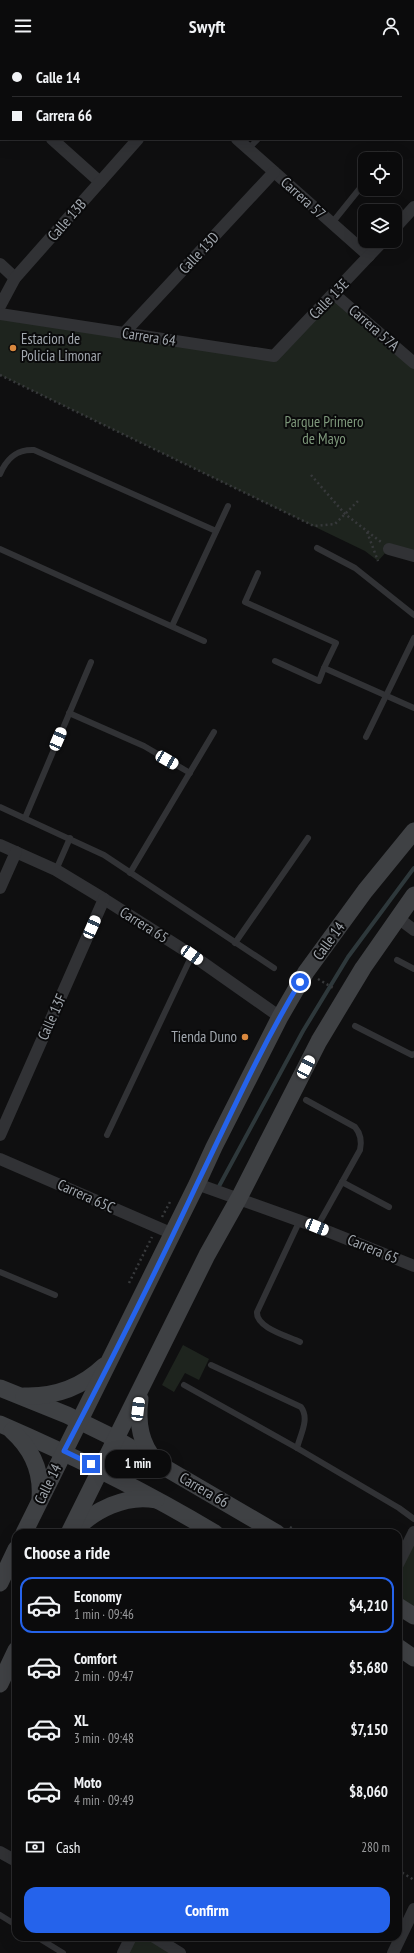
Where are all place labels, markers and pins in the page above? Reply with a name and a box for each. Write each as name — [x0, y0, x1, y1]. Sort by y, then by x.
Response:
place label: Estacion de Policia Limonar — [21, 329, 102, 365]
marker: Estacion de Policia Limonar — [8, 343, 18, 353]
place label: Tienda Duno — [171, 1027, 237, 1046]
marker: Tienda Duno — [240, 1032, 250, 1042]

